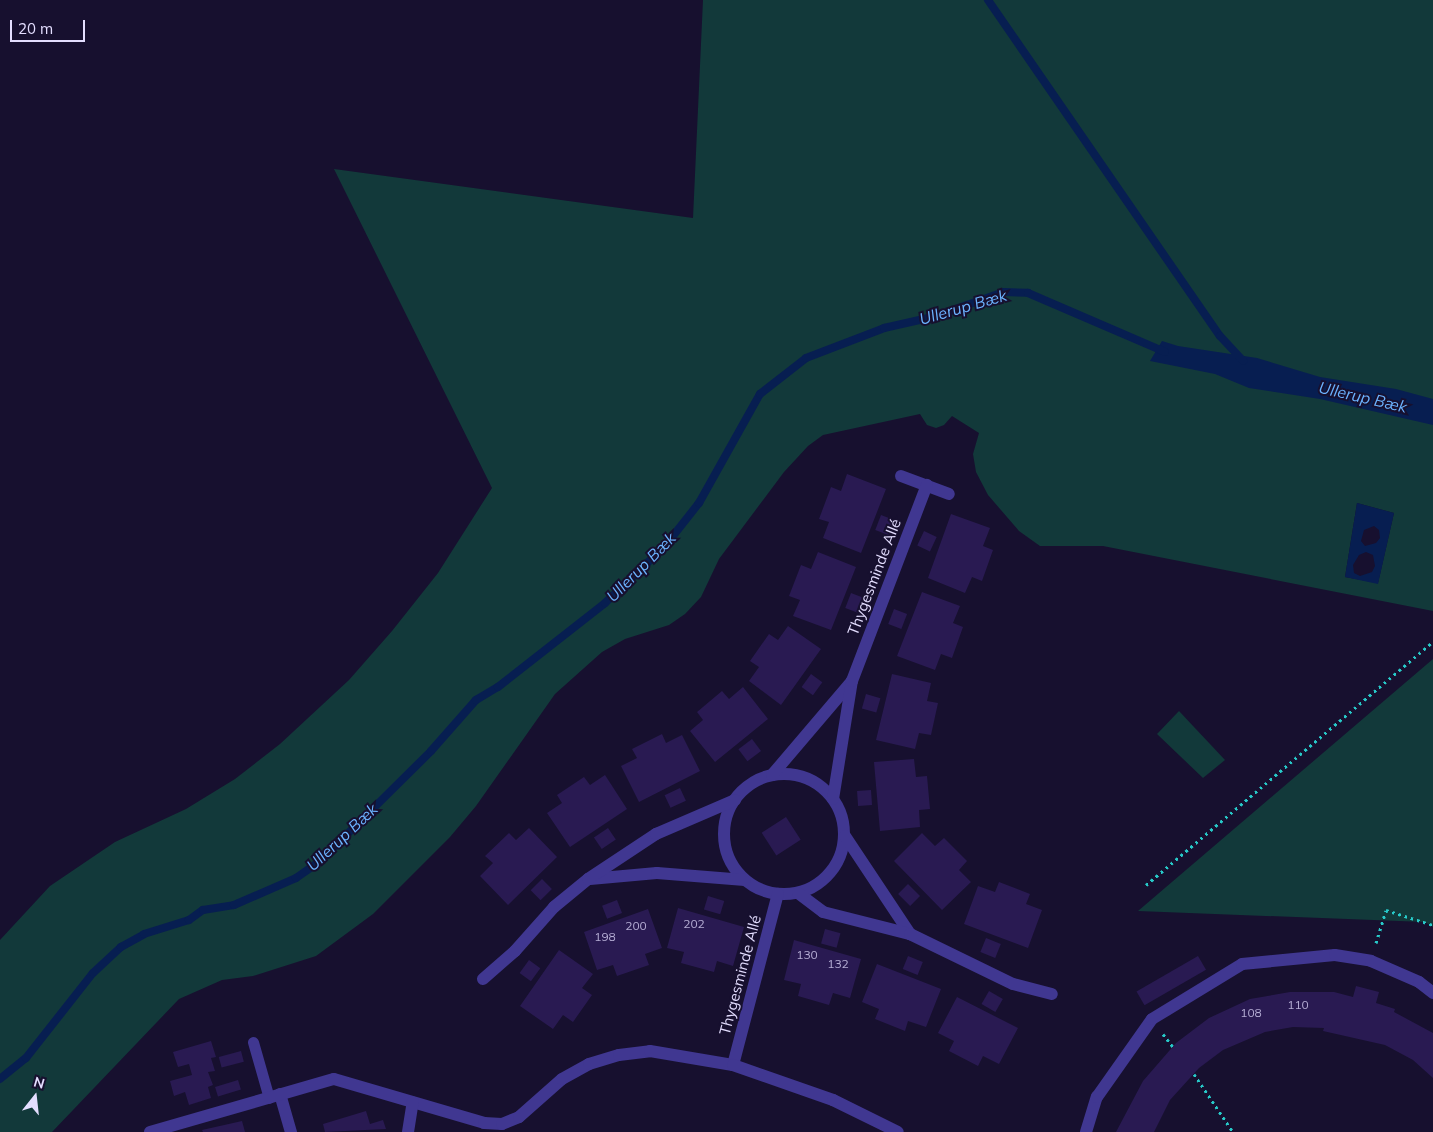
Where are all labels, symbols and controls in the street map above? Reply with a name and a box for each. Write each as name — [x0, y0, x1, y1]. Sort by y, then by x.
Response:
scale bar — [12, 10, 88, 42]
text: 20 m — [18, 19, 53, 38]
water label: Ullerup Bæk — [917, 285, 1009, 329]
water label: Ullerup Bæk — [1317, 378, 1409, 416]
street label: Thygesminde Allé — [844, 516, 904, 638]
water label: Ullerup Bæk — [602, 528, 680, 606]
water label: Ullerup Bæk — [303, 799, 381, 875]
street label: Thygesminde Allé — [715, 913, 765, 1037]
house number: 202 — [683, 917, 705, 931]
house number: 200 — [625, 919, 647, 933]
house number: 198 — [594, 930, 616, 944]
house number: 130 — [796, 948, 818, 962]
house number: 132 — [827, 957, 849, 971]
house number: 110 — [1287, 998, 1309, 1012]
house number: 108 — [1240, 1006, 1262, 1020]
north arrow — [10, 1072, 60, 1122]
text: N — [32, 1072, 47, 1093]

